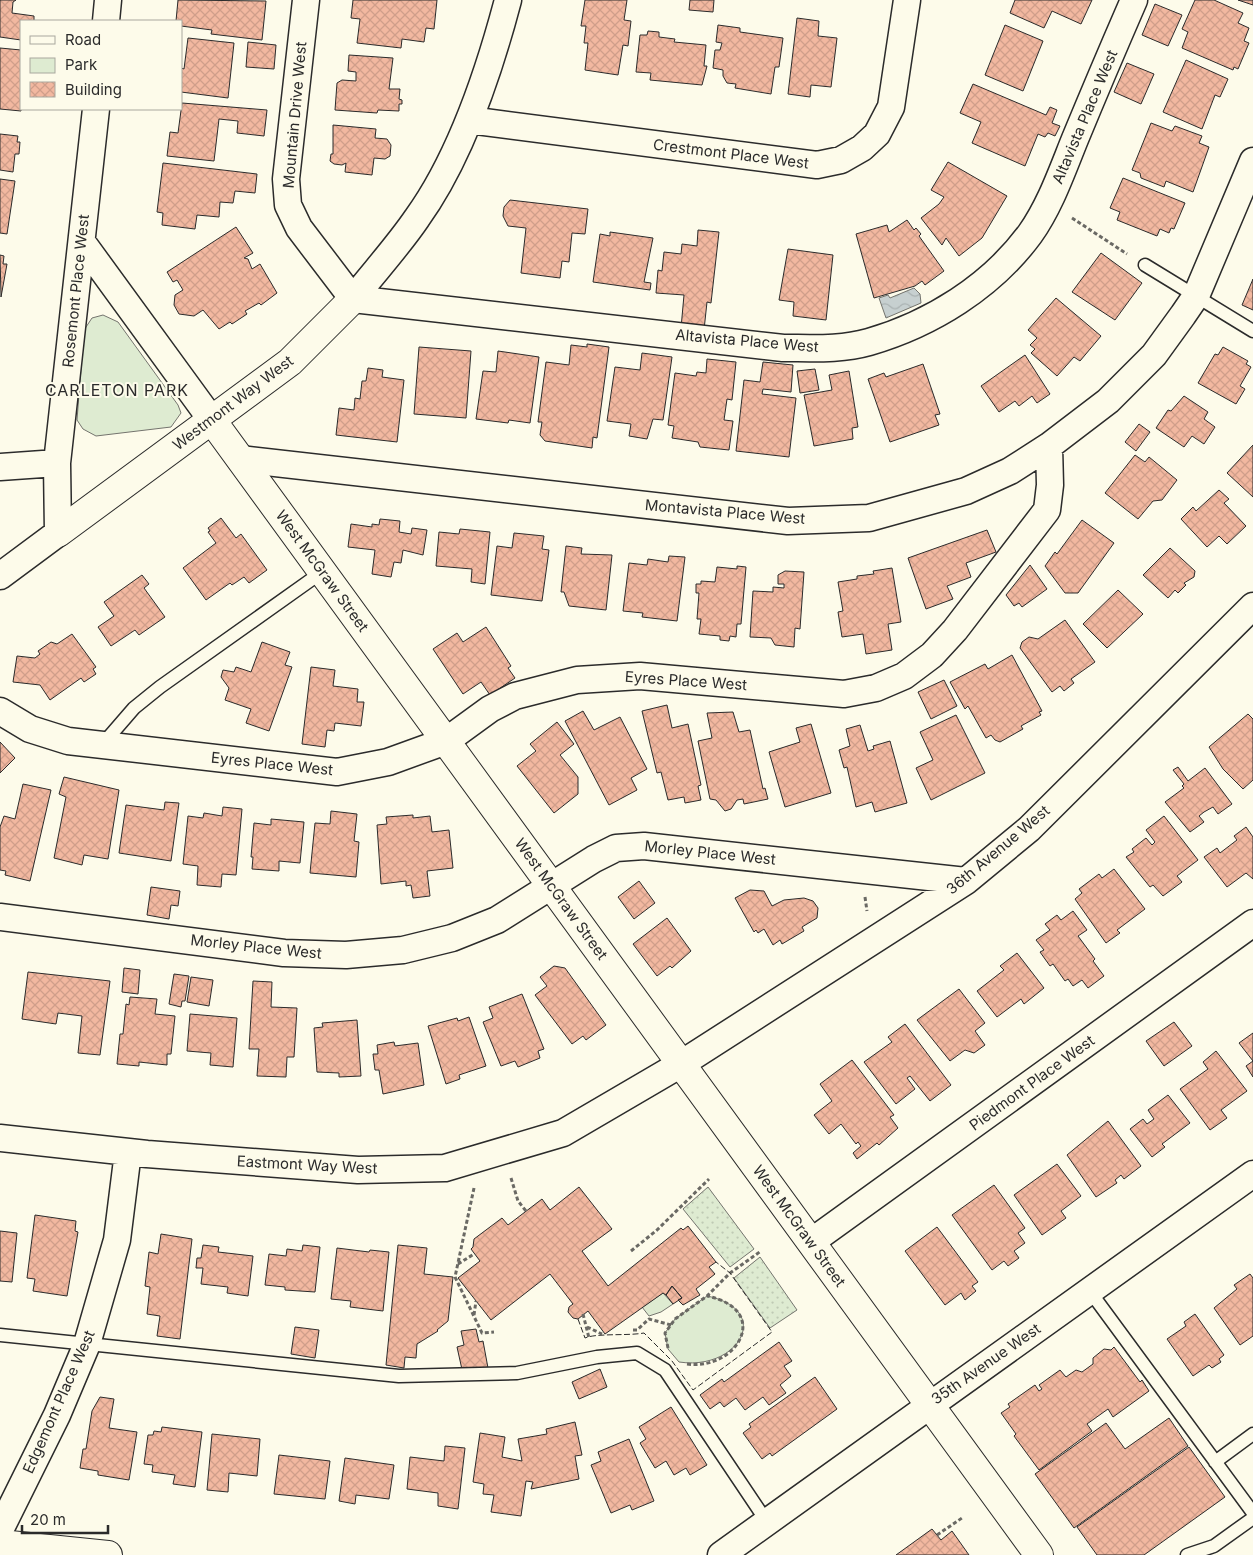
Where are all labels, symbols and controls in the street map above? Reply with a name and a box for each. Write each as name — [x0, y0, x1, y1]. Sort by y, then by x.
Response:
legend — [20, 20, 182, 110]
text: Road — [65, 30, 101, 49]
street label: Mountain Drive West — [279, 41, 310, 189]
street label: Altavista Place West — [1048, 47, 1121, 187]
text: Park — [65, 55, 98, 74]
text: Building — [65, 80, 122, 99]
street label: Crestmont Place West — [652, 135, 810, 172]
street label: Rosemont Place West — [58, 213, 93, 369]
street label: Altavista Place West — [675, 325, 820, 356]
street label: Westmont Way West — [169, 351, 297, 454]
district label: CARLETON PARK — [45, 380, 189, 400]
street label: Montavista Place West — [644, 495, 806, 528]
street label: West McGraw Street — [272, 506, 373, 635]
street label: Eyres Place West — [624, 667, 748, 694]
street label: Eyres Place West — [210, 748, 334, 779]
street label: 36th Avenue West — [942, 801, 1053, 898]
street label: West McGraw Street — [511, 834, 612, 963]
street label: Morley Place West — [643, 836, 777, 869]
street label: Morley Place West — [189, 930, 323, 963]
street label: Piedmont Place West — [965, 1031, 1098, 1134]
street label: Eastmont Way West — [236, 1151, 378, 1178]
street label: West McGraw Street — [749, 1161, 850, 1290]
street label: 35th Avenue West — [927, 1319, 1044, 1408]
street label: Edgemont Place West — [18, 1327, 99, 1476]
scale bar — [22, 1502, 109, 1534]
text: 20 m — [30, 1510, 66, 1529]

